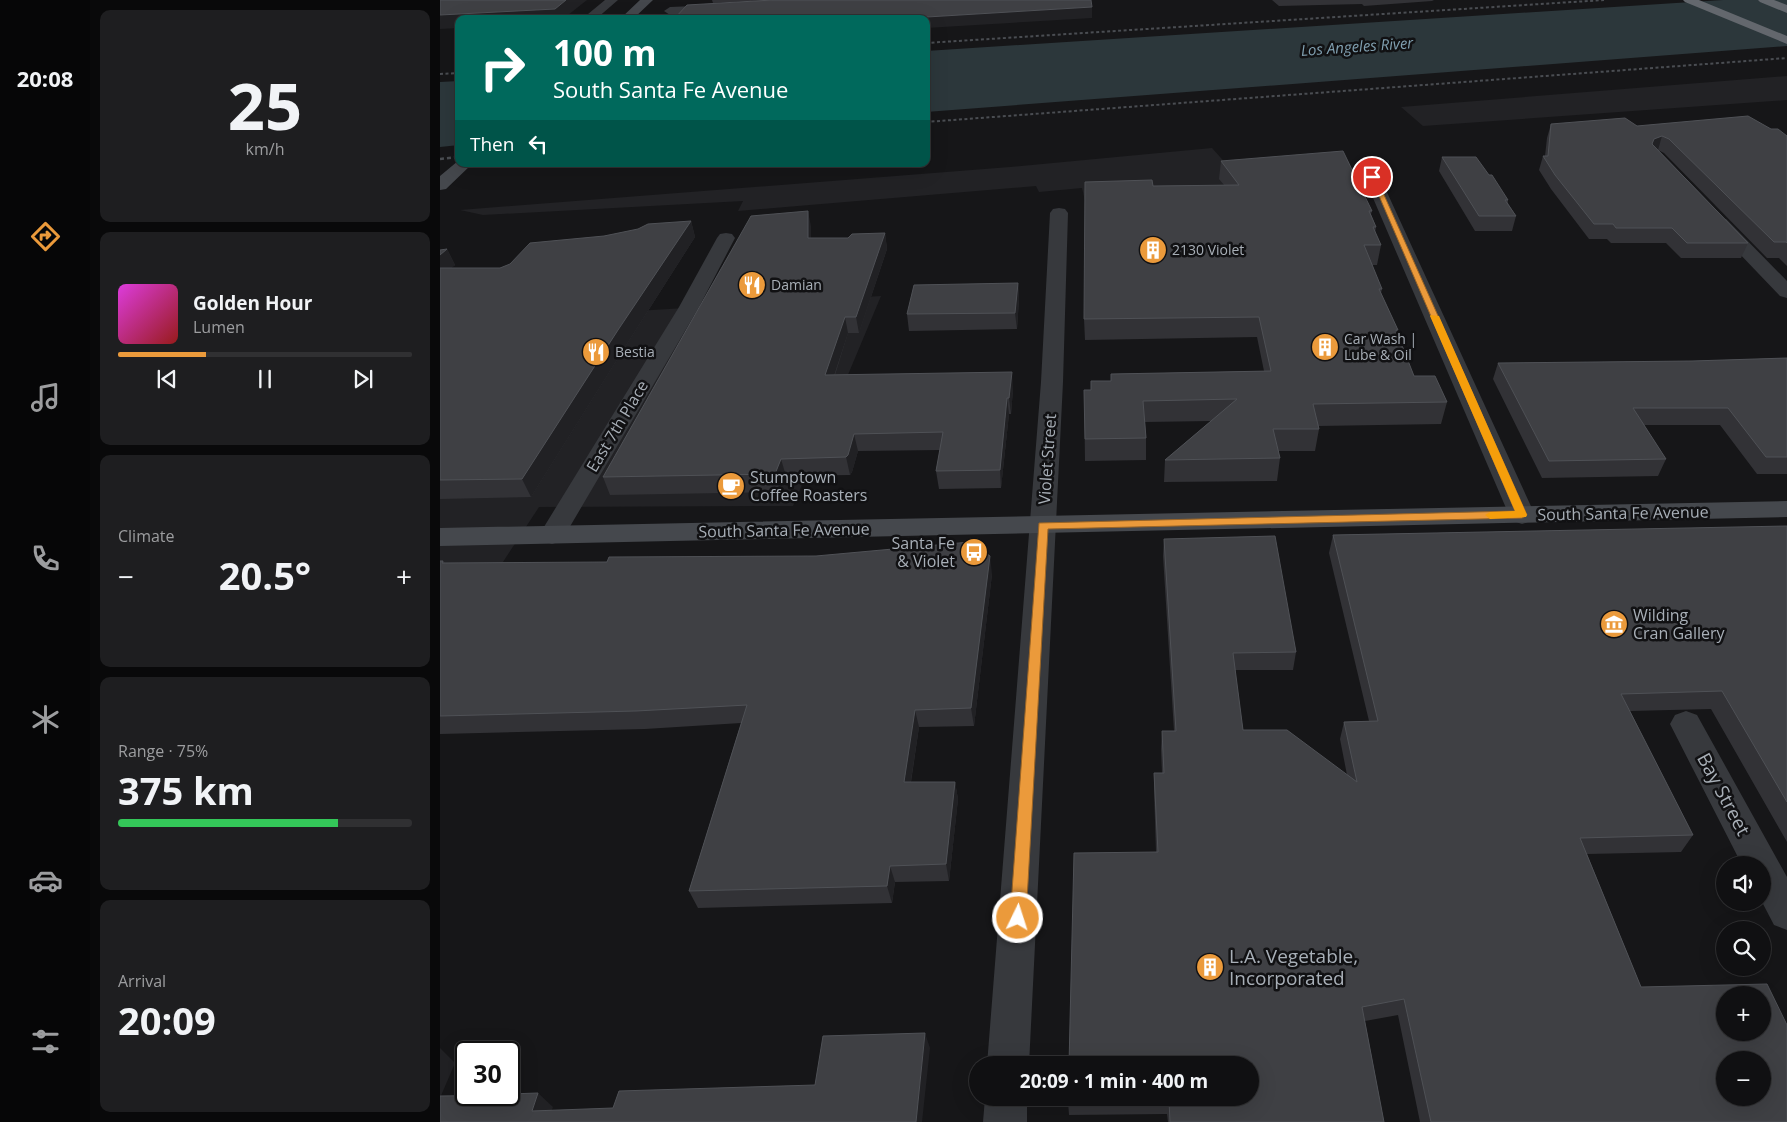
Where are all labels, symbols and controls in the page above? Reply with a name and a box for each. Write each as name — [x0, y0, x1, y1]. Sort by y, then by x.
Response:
text: 100 m — [553, 29, 657, 76]
water label: Los Angeles River — [1300, 32, 1415, 60]
icon: right — [470, 35, 535, 100]
text: 25 — [228, 61, 302, 149]
text: 20:08 — [17, 63, 73, 93]
text: South Santa Fe Avenue — [553, 74, 788, 104]
icon: left — [524, 130, 552, 158]
text: Then — [470, 131, 514, 157]
text: km/h — [246, 138, 284, 160]
pin — [1351, 156, 1393, 198]
icon: arrive — [1358, 163, 1386, 191]
icon: directions — [28, 219, 63, 254]
building icon: 2130 Violet — [1138, 235, 1168, 265]
place label: 2130 Violet — [1172, 240, 1244, 259]
restaurant icon: Damian — [737, 270, 767, 300]
place label: Damian — [771, 275, 822, 294]
text: Golden Hour — [193, 290, 312, 316]
text: Lumen — [193, 316, 245, 338]
place label: Car Wash | Lube & Oil — [1344, 329, 1417, 364]
building icon: Car Wash | Lube & Oil — [1310, 332, 1340, 362]
restaurant icon: Bestia — [581, 337, 611, 367]
place label: Bestia — [615, 342, 655, 361]
icon: previous — [153, 365, 181, 393]
icon: pause — [251, 365, 279, 393]
icon: next — [349, 365, 377, 393]
street label: East 7th Place — [581, 376, 653, 476]
icon: music — [28, 380, 63, 415]
street label: Violet Street — [1033, 413, 1061, 505]
place label: Stumptown Coffee Roasters — [750, 466, 867, 506]
cafe icon: Stumptown Coffee Roasters — [716, 471, 746, 501]
street label: South Santa Fe Avenue — [1537, 501, 1709, 525]
street label: South Santa Fe Avenue — [698, 518, 870, 542]
text: Climate — [118, 525, 175, 547]
place label: Santa Fe & Violet — [892, 532, 955, 572]
bus stop icon: Santa Fe & Violet — [959, 537, 989, 567]
icon: phone — [28, 541, 63, 576]
text: 20.5° — [219, 549, 311, 601]
text: − — [118, 557, 134, 595]
text: + — [396, 557, 412, 595]
place label: Wilding Cran Gallery — [1633, 604, 1726, 644]
museum icon: Wilding Cran Gallery — [1599, 609, 1629, 639]
icon: climate — [28, 702, 63, 737]
text: Range · 75% — [118, 740, 208, 762]
street label: Bay Street — [1691, 748, 1757, 840]
text: 375 km — [118, 764, 254, 816]
map controls — [1716, 856, 1771, 1106]
button: sound — [1716, 856, 1771, 911]
icon: car — [28, 863, 63, 898]
position arrow — [991, 891, 1043, 943]
button: search — [1716, 921, 1771, 976]
place label: L.A. Vegetable, Incorporated — [1229, 943, 1358, 991]
building icon: L.A. Vegetable, Incorporated — [1195, 952, 1225, 982]
text: Arrival — [118, 970, 166, 992]
button: + — [1716, 986, 1771, 1041]
text: 20:09 — [118, 994, 216, 1046]
icon: filters — [28, 1024, 63, 1059]
speed limit sign: 30 — [455, 1041, 520, 1106]
button: − — [1716, 1051, 1771, 1106]
text: 20:09 · 1 min · 400 m — [1020, 1068, 1208, 1094]

